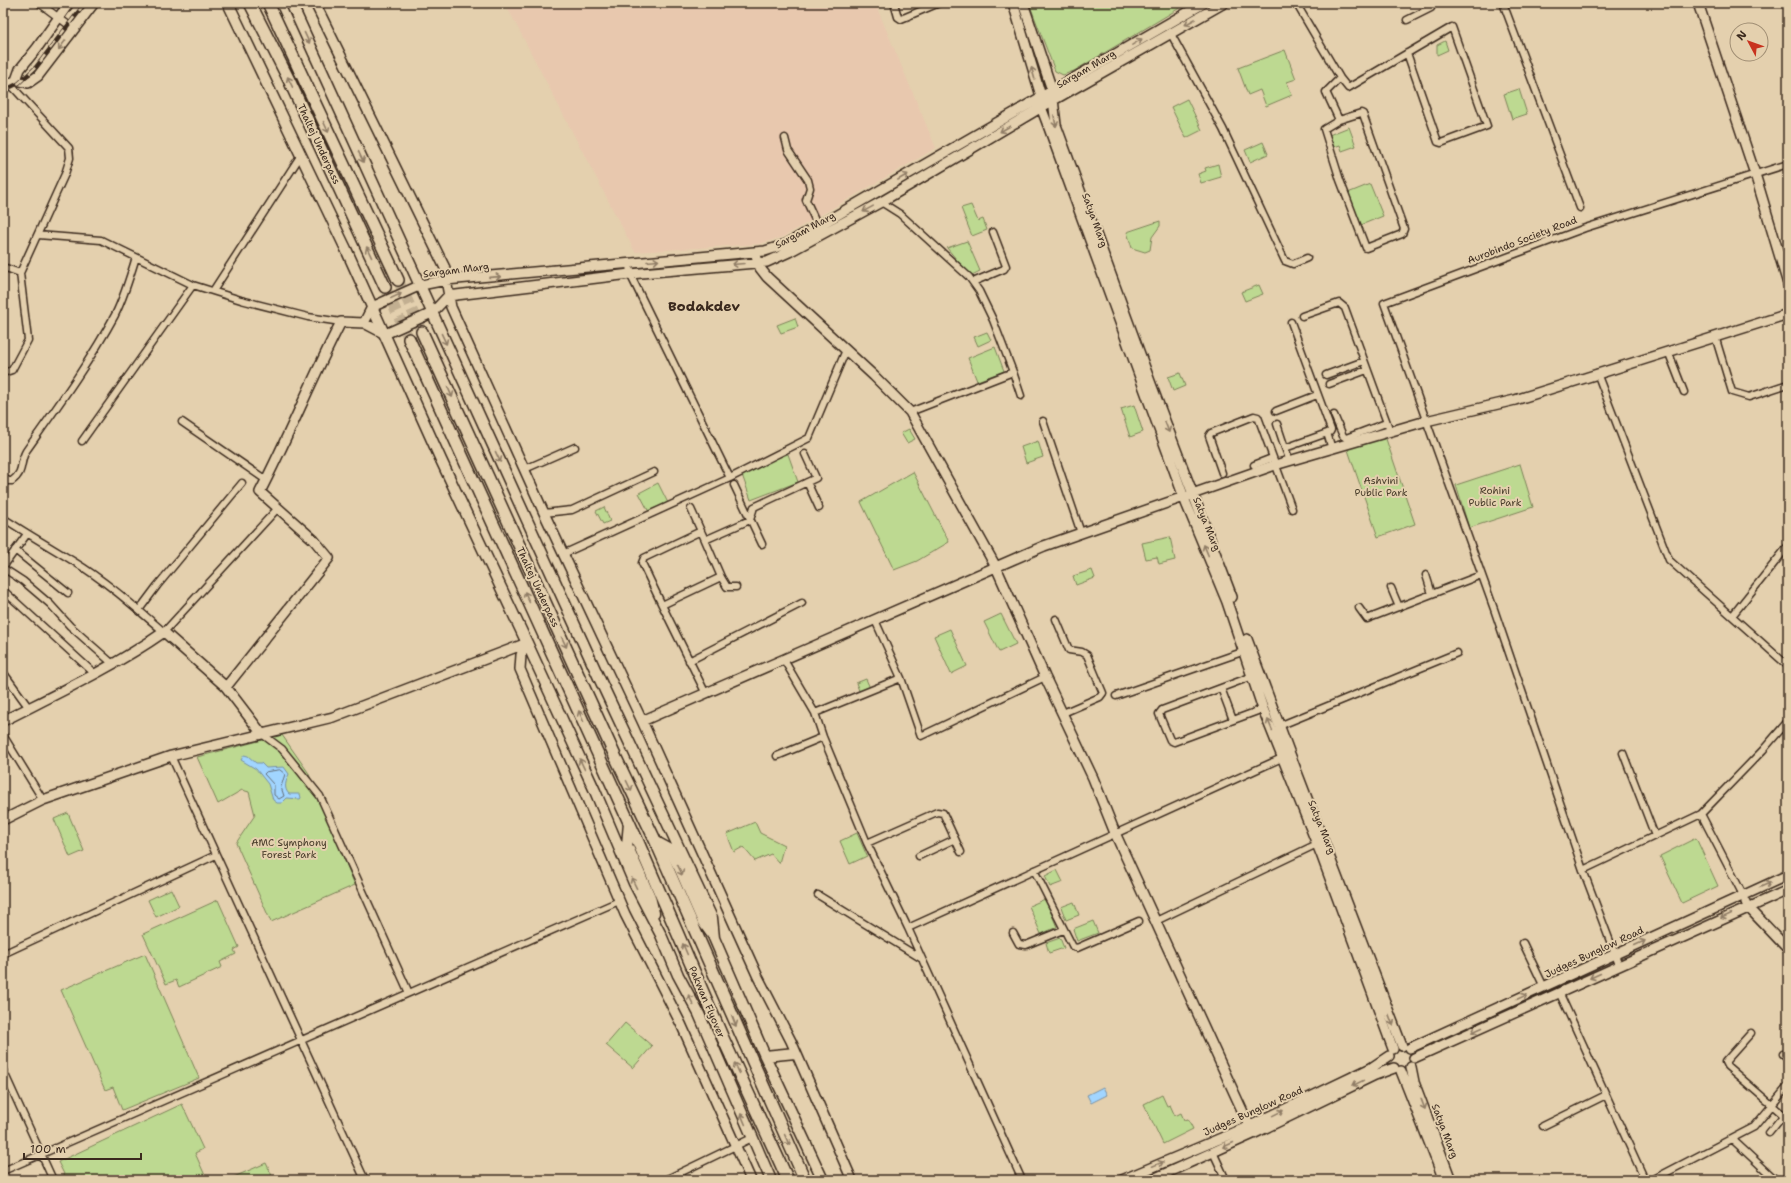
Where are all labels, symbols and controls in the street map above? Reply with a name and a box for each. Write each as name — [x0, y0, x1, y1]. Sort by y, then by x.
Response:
one-way arrow — [1184, 19, 1196, 27]
north arrow — [1729, 22, 1769, 62]
text: N — [1733, 27, 1751, 44]
one-way arrow — [304, 32, 311, 44]
one-way arrow — [1131, 38, 1143, 46]
one-way arrow — [58, 39, 66, 50]
street label: Sargam Marg — [1054, 47, 1118, 91]
one-way arrow — [1029, 67, 1037, 80]
one-way arrow — [286, 76, 293, 88]
street label: Thaltej Underpass — [295, 102, 343, 186]
one-way arrow — [1052, 114, 1060, 127]
one-way arrow — [323, 121, 330, 133]
one-way arrow — [999, 125, 1011, 133]
one-way arrow — [358, 150, 365, 162]
one-way arrow — [897, 173, 909, 181]
street label: Satya Marg — [1079, 191, 1111, 249]
one-way arrow — [863, 205, 875, 213]
street label: Sargam Marg — [773, 209, 837, 251]
street label: Aurobindo Society Road — [1465, 213, 1579, 267]
one-way arrow — [365, 246, 372, 258]
one-way arrow — [646, 258, 659, 265]
street label: Sargam Marg — [422, 260, 490, 280]
one-way arrow — [732, 261, 745, 268]
one-way arrow — [488, 273, 501, 280]
one-way arrow — [390, 292, 402, 300]
district label: Bodakdev — [668, 297, 740, 315]
one-way arrow — [441, 332, 448, 344]
one-way arrow — [447, 386, 454, 398]
one-way arrow — [1164, 421, 1172, 433]
one-way arrow — [495, 450, 502, 462]
park label: Ashvini Public Park — [1355, 474, 1408, 499]
park label: Rohini Public Park — [1469, 484, 1522, 509]
street label: Satya Marg — [1190, 495, 1224, 553]
street label: Thaltej Underpass — [514, 545, 562, 629]
one-way arrow — [1202, 545, 1209, 557]
one-way arrow — [523, 592, 530, 604]
one-way arrow — [561, 636, 568, 648]
one-way arrow — [576, 710, 584, 722]
one-way arrow — [1266, 719, 1273, 731]
one-way arrow — [578, 758, 585, 770]
one-way arrow — [626, 780, 633, 792]
street label: Satya Marg — [1305, 798, 1339, 856]
park label: AMC Symphony Forest Park — [251, 836, 327, 861]
one-way arrow — [677, 864, 684, 876]
one-way arrow — [630, 878, 637, 890]
one-way arrow — [1759, 881, 1771, 888]
one-way arrow — [1721, 913, 1733, 920]
street label: Judges Bunglow Road — [1543, 923, 1646, 981]
one-way arrow — [1633, 939, 1645, 946]
one-way arrow — [680, 944, 688, 956]
street label: Pakwan Flyover — [686, 964, 728, 1040]
one-way arrow — [1590, 973, 1602, 980]
one-way arrow — [1515, 993, 1527, 1000]
one-way arrow — [687, 994, 694, 1006]
one-way arrow — [731, 1014, 739, 1026]
one-way arrow — [1388, 1014, 1396, 1026]
one-way arrow — [1471, 1027, 1483, 1034]
one-way arrow — [733, 1063, 740, 1075]
one-way arrow — [1353, 1080, 1365, 1087]
street label: Judges Bunglow Road — [1201, 1083, 1305, 1139]
one-way arrow — [1419, 1098, 1427, 1110]
street label: Satya Marg — [1429, 1102, 1461, 1160]
one-way arrow — [1271, 1109, 1283, 1116]
one-way arrow — [739, 1113, 747, 1125]
one-way arrow — [784, 1133, 791, 1145]
scale bar — [24, 1135, 141, 1161]
text: 100 m — [30, 1141, 66, 1157]
one-way arrow — [1223, 1142, 1235, 1149]
one-way arrow — [1152, 1160, 1164, 1167]

